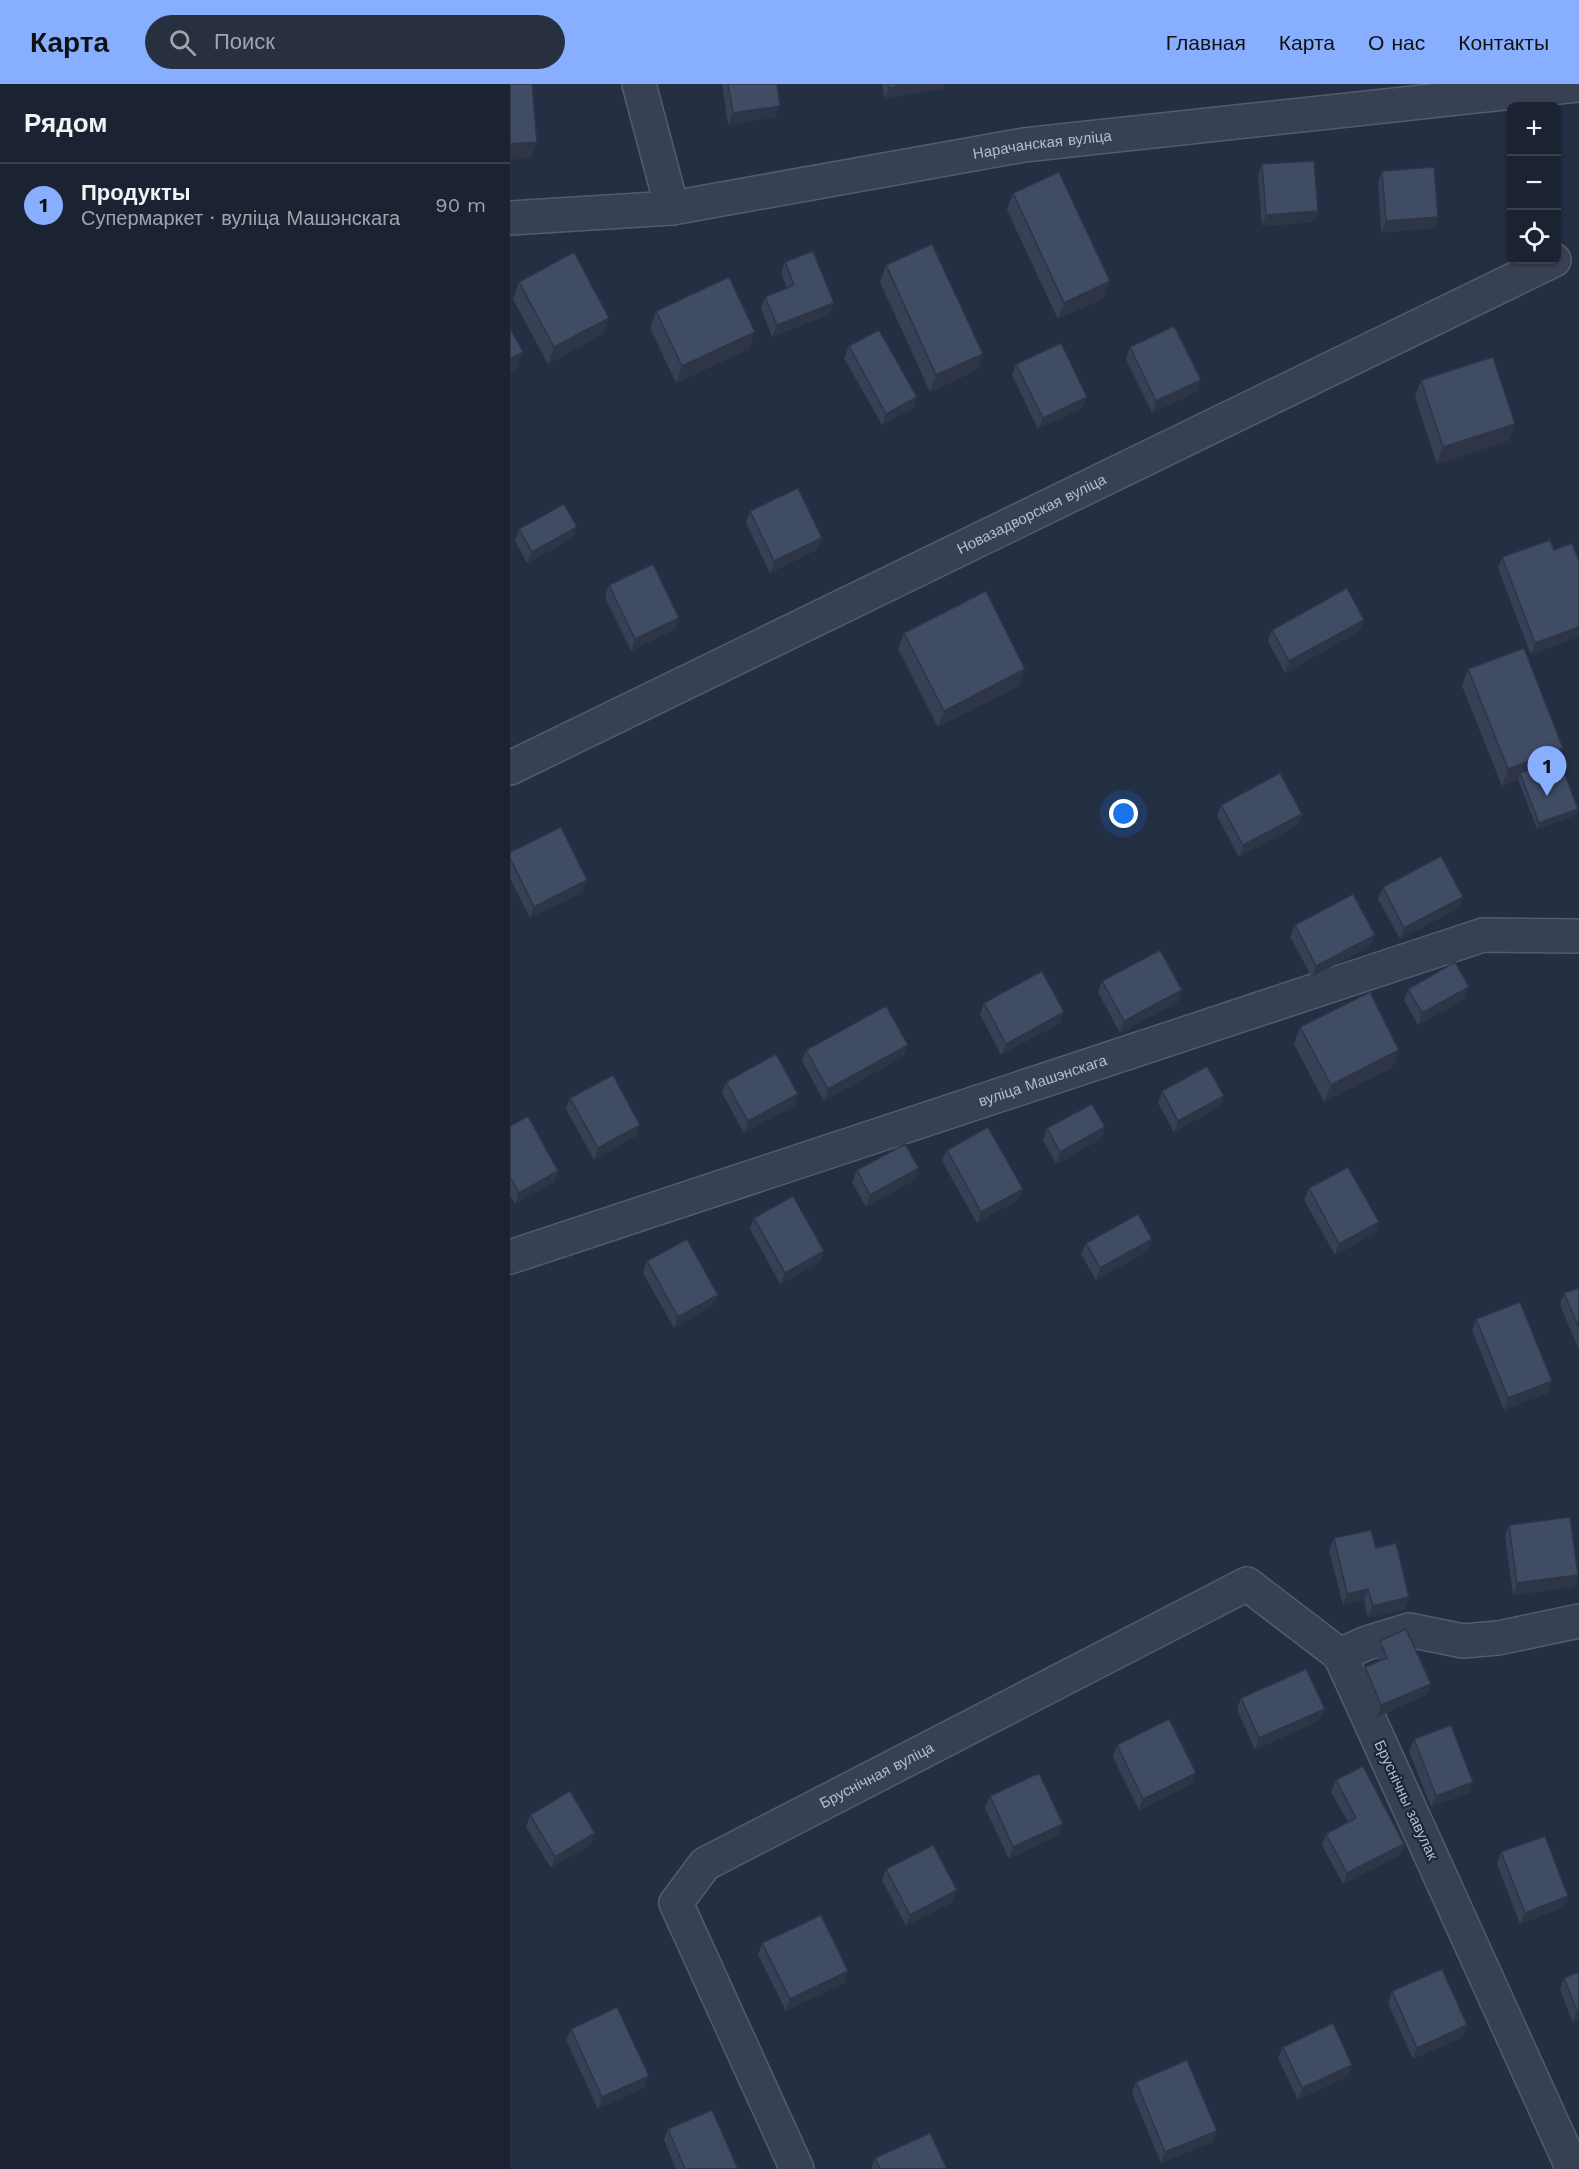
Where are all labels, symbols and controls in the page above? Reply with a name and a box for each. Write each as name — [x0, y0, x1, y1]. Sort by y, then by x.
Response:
search box — [145, 15, 565, 69]
text: Карта — [30, 26, 109, 59]
icon: search — [166, 26, 199, 59]
text: Поиск — [214, 29, 275, 54]
text: Главная — [1166, 30, 1246, 55]
text: Карта — [1279, 30, 1335, 55]
text: О нас — [1368, 30, 1425, 55]
text: Контакты — [1458, 30, 1549, 55]
map controls — [1507, 102, 1561, 264]
button: + — [1507, 102, 1561, 156]
text: Рядом — [24, 108, 107, 138]
street label: Нарачанская вуліца — [971, 127, 1113, 163]
button: − — [1507, 156, 1561, 210]
text: Продукты — [81, 180, 190, 205]
text: 1 — [39, 193, 48, 217]
text: 90 m — [435, 193, 486, 217]
text: Супермаркет · вуліца Машэнскага — [81, 206, 400, 230]
button: locate — [1507, 210, 1561, 264]
street label: Новазадворская вуліца — [954, 470, 1110, 558]
pin: 1 — [1528, 746, 1566, 796]
your location — [1109, 799, 1138, 828]
street label: вуліца Машэнскага — [976, 1051, 1110, 1110]
street label: Бруснічны завулак — [1370, 1737, 1442, 1863]
street label: Бруснічная вуліца — [816, 1738, 937, 1812]

